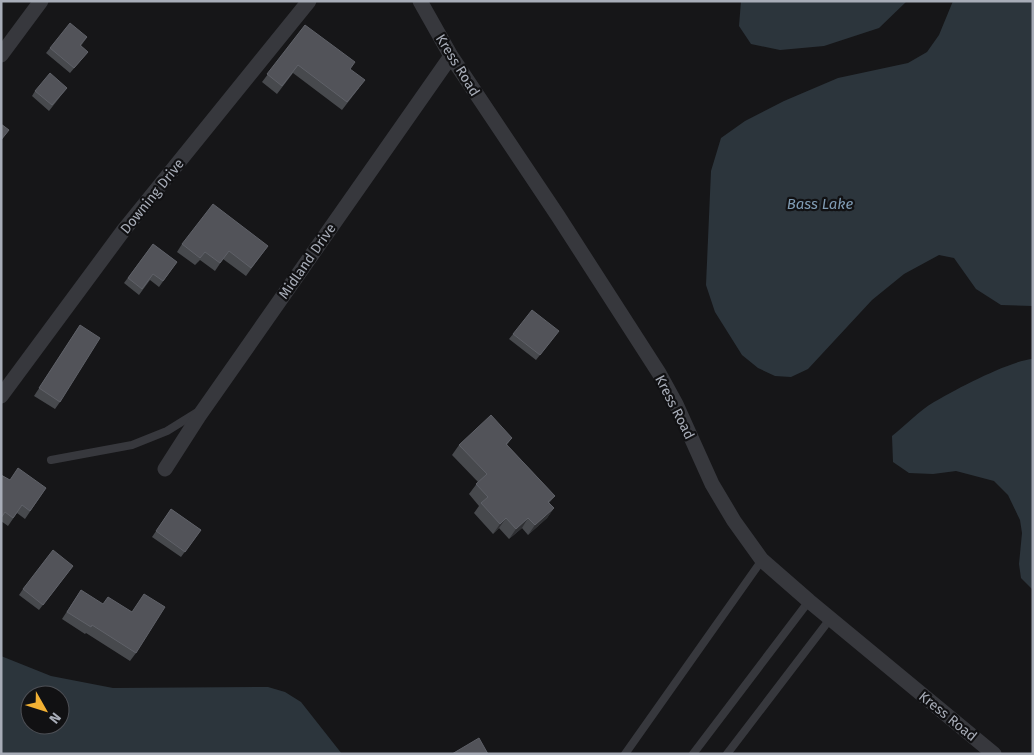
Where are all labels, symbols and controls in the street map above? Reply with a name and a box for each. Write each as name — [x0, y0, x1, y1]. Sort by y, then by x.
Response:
street label: Kress Road — [432, 31, 483, 99]
street label: Downing Drive — [117, 155, 188, 237]
water label: Bass Lake — [787, 195, 854, 213]
street label: Midland Drive — [275, 220, 340, 302]
street label: Kress Road — [651, 372, 698, 442]
north arrow — [20, 685, 70, 735]
street label: Kress Road — [915, 688, 980, 745]
text: N — [45, 709, 64, 727]

